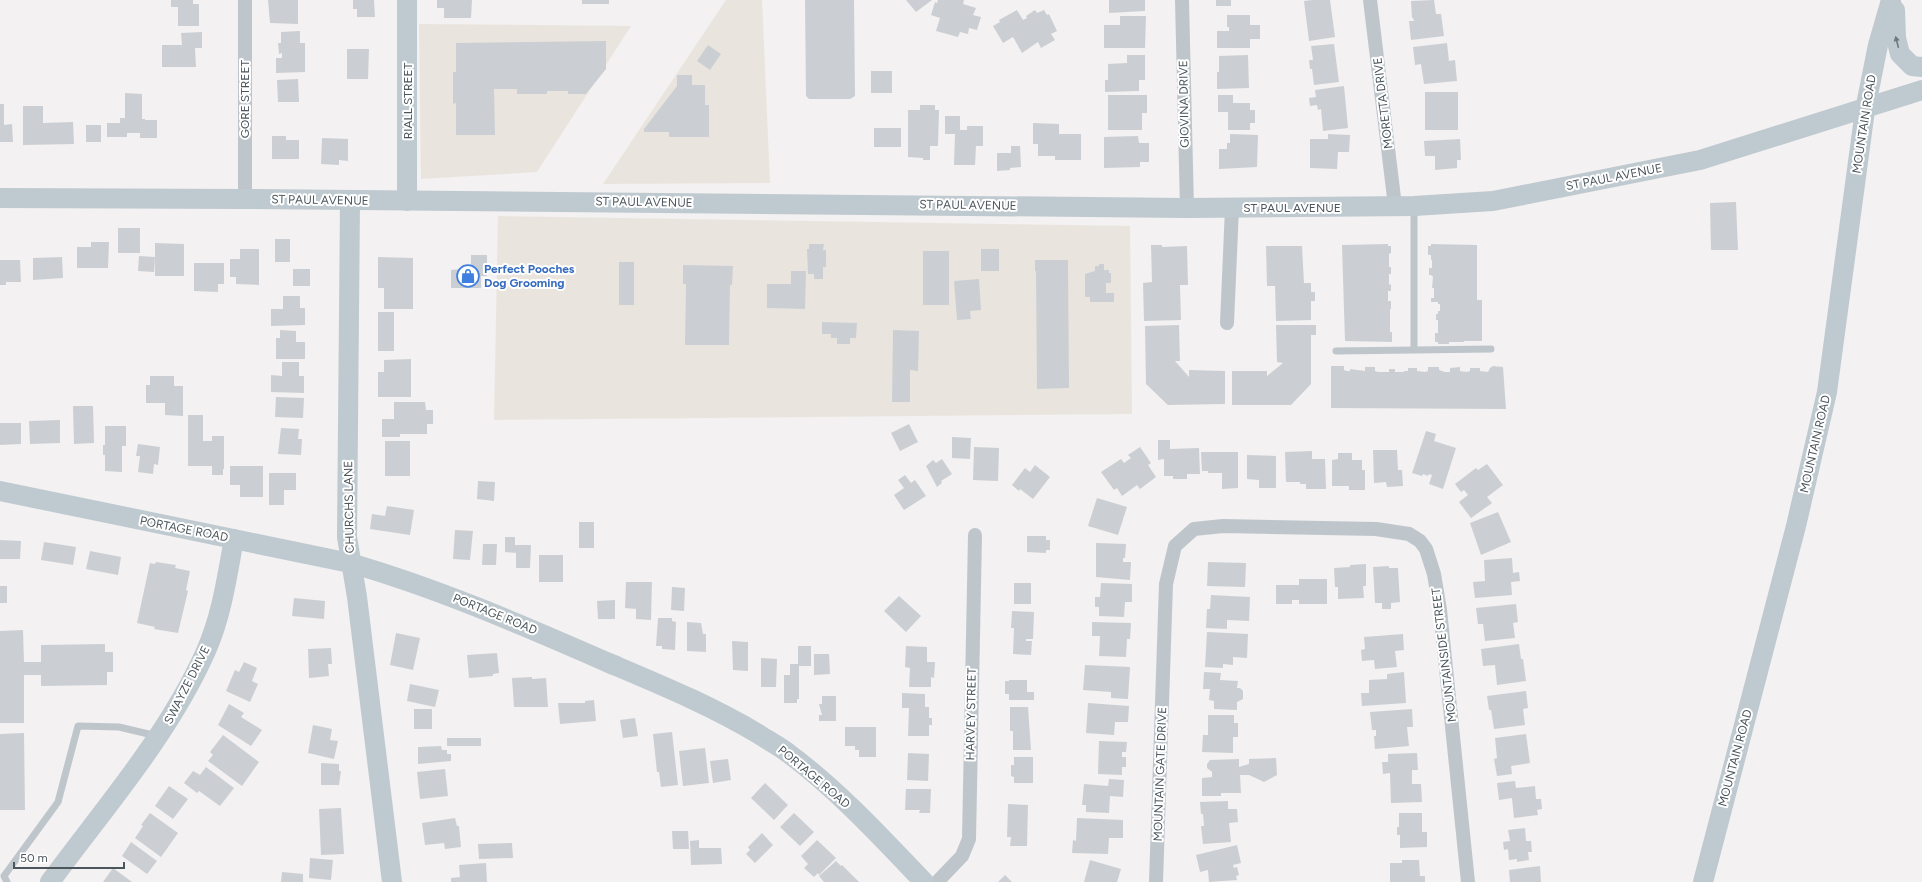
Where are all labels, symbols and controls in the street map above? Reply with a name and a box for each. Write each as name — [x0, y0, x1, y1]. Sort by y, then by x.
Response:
one-way arrow — [1894, 36, 1900, 48]
street label: MORETTA DRIVE — [1370, 56, 1396, 150]
street label: GORE STREET — [238, 59, 252, 138]
street label: GIOVINA DRIVE — [1176, 60, 1192, 148]
street label: RIALL STREET — [401, 62, 415, 139]
street label: MOUNTAIN ROAD — [1849, 74, 1879, 174]
street label: ST PAUL AVENUE — [1565, 161, 1663, 193]
street label: ST PAUL AVENUE — [271, 192, 369, 208]
street label: ST PAUL AVENUE — [595, 194, 693, 210]
street label: ST PAUL AVENUE — [919, 197, 1017, 213]
street label: ST PAUL AVENUE — [1243, 201, 1341, 215]
place label: Perfect Pooches Dog Grooming — [484, 262, 575, 290]
shop icon: Perfect Pooches Dog Grooming — [455, 263, 481, 289]
street label: MOUNTAIN ROAD — [1797, 394, 1833, 494]
street label: CHURCHS LANE — [341, 461, 357, 553]
street label: PORTAGE ROAD — [139, 514, 229, 544]
street label: MOUNTAINSIDE STREET — [1429, 587, 1459, 723]
street label: PORTAGE ROAD — [451, 591, 539, 637]
street label: SWAYZE DRIVE — [161, 644, 213, 726]
street label: HARVEY STREET — [963, 667, 979, 760]
street label: MOUNTAIN GATE DRIVE — [1151, 706, 1169, 842]
street label: MOUNTAIN ROAD — [1715, 708, 1755, 808]
street label: PORTAGE ROAD — [775, 743, 853, 811]
scale bar — [14, 844, 124, 870]
text: 50 m — [20, 851, 48, 865]

